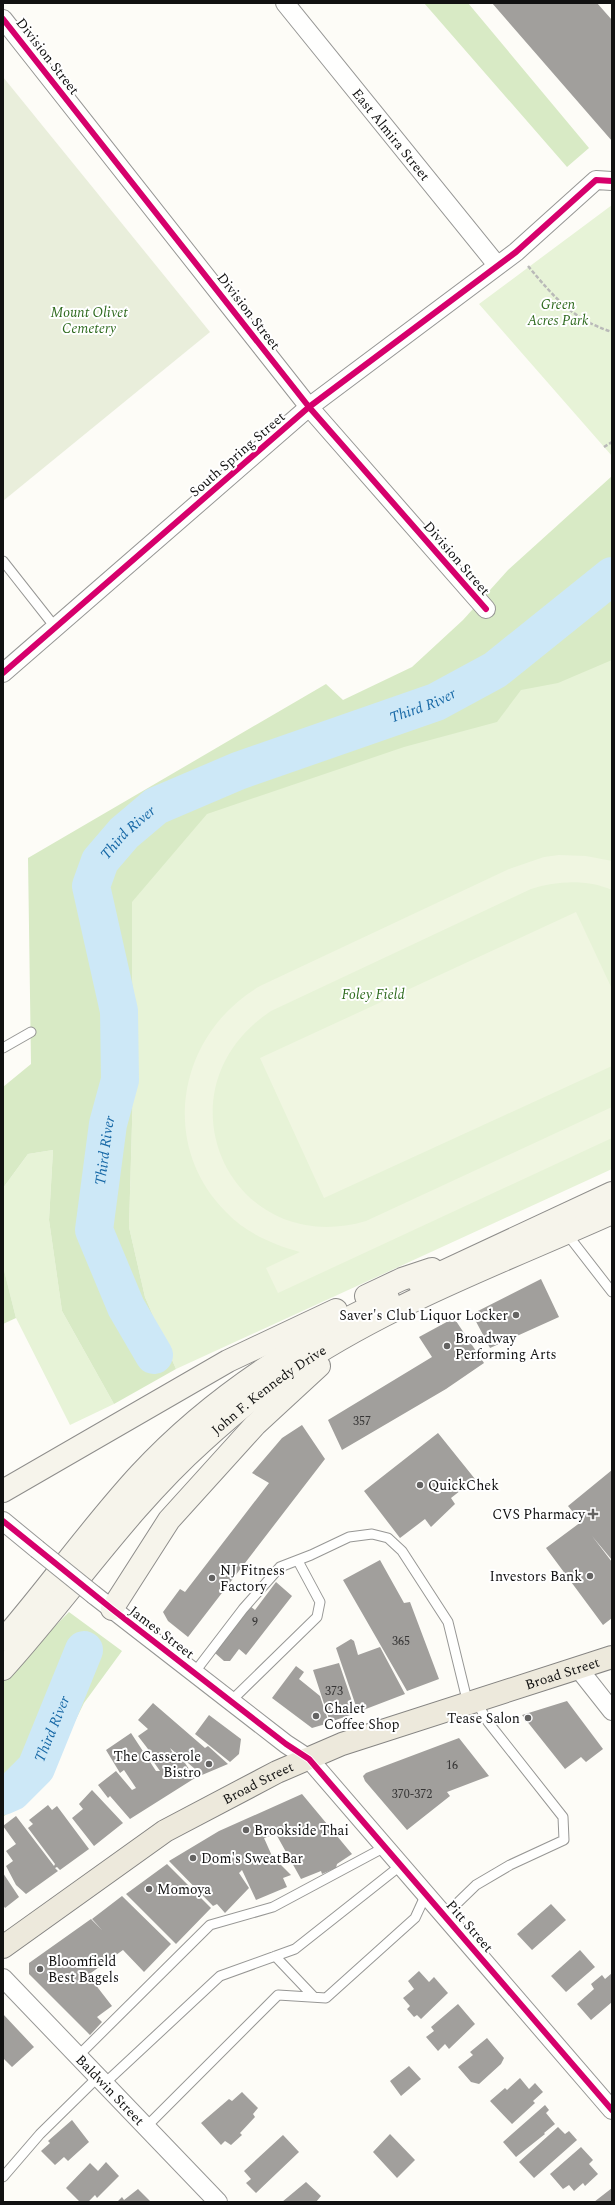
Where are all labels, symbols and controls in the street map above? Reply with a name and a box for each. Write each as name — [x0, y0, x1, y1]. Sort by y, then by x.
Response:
street label: Division Street — [11, 13, 84, 99]
street label: East Almira Street — [347, 84, 435, 186]
street label: Division Street — [212, 268, 285, 354]
park label: Green Acres Park — [527, 294, 589, 331]
park label: Mount Olivet Cemetery — [50, 302, 128, 339]
street label: South Spring Street — [185, 407, 290, 502]
street label: Division Street — [418, 516, 495, 600]
water label: Third River — [386, 682, 461, 729]
water label: Third River — [95, 800, 161, 865]
park label: Foley Field — [341, 984, 405, 1005]
water label: Third River — [89, 1113, 122, 1187]
place label: Saver's Club Liquor Locker — [339, 1305, 508, 1326]
marker: Saver's Club Liquor Locker — [511, 1310, 521, 1320]
place label: Broadway Performing Arts — [455, 1328, 557, 1365]
street label: John F. Kennedy Drive — [207, 1340, 331, 1440]
marker: Broadway Performing Arts — [442, 1341, 452, 1351]
house number: 357 — [353, 1412, 371, 1431]
place label: QuickChek — [428, 1475, 499, 1496]
marker: QuickChek — [415, 1480, 425, 1490]
place label: CVS Pharmacy — [492, 1504, 586, 1525]
marker: CVS Pharmacy — [588, 1509, 598, 1519]
place label: NJ Fitness Factory — [220, 1560, 285, 1597]
place label: Investors Bank — [489, 1566, 582, 1587]
marker: Investors Bank — [585, 1571, 595, 1581]
marker: NJ Fitness Factory — [207, 1573, 217, 1583]
street label: James Street — [125, 1601, 199, 1664]
house number: 9 — [252, 1613, 258, 1632]
house number: 365 — [392, 1632, 410, 1651]
street label: Broad Street — [522, 1652, 602, 1695]
house number: 373 — [325, 1682, 343, 1701]
water label: Third River — [29, 1692, 77, 1766]
place label: Chalet Coffee Shop — [324, 1698, 399, 1735]
place label: Tease Salon — [447, 1708, 520, 1729]
marker: Chalet Coffee Shop — [311, 1711, 321, 1721]
marker: Tease Salon — [523, 1713, 533, 1723]
place label: The Casserole Bistro — [113, 1746, 201, 1783]
street label: Broad Street — [219, 1756, 297, 1810]
house number: 16 — [446, 1756, 458, 1775]
marker: The Casserole Bistro — [204, 1759, 214, 1769]
house number: 370-372 — [392, 1785, 432, 1804]
place label: Brookside Thai — [254, 1820, 349, 1841]
marker: Brookside Thai — [241, 1825, 251, 1835]
place label: Dom's SweatBar — [201, 1848, 303, 1869]
marker: Dom's SweatBar — [188, 1853, 198, 1863]
place label: Momoya — [157, 1879, 211, 1900]
marker: Momoya — [144, 1884, 154, 1894]
street label: Pitt Street — [441, 1895, 498, 1957]
place label: Bloomfield Best Bagels — [48, 1951, 119, 1988]
marker: Bloomfield Best Bagels — [35, 1964, 45, 1974]
street label: Baldwin Street — [71, 2050, 149, 2130]

